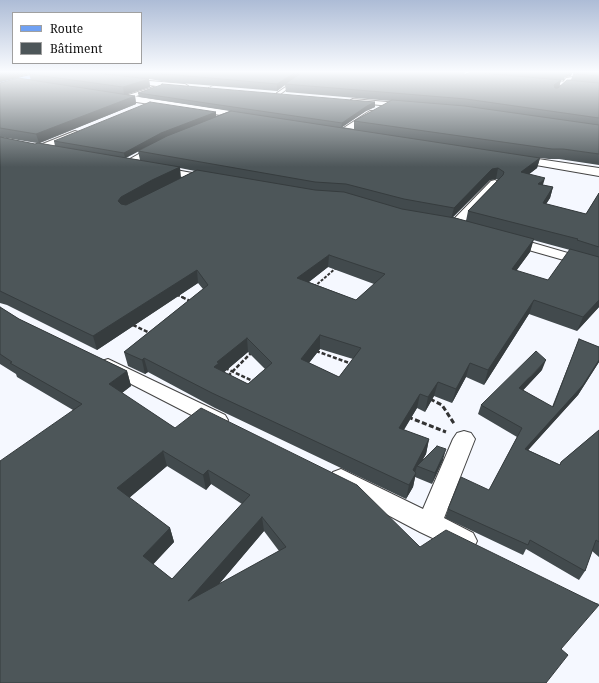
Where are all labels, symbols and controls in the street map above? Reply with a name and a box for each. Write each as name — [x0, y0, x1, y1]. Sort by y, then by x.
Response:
legend — [12, 12, 142, 64]
text: Route — [50, 20, 83, 37]
text: Bâtiment — [50, 40, 102, 57]

